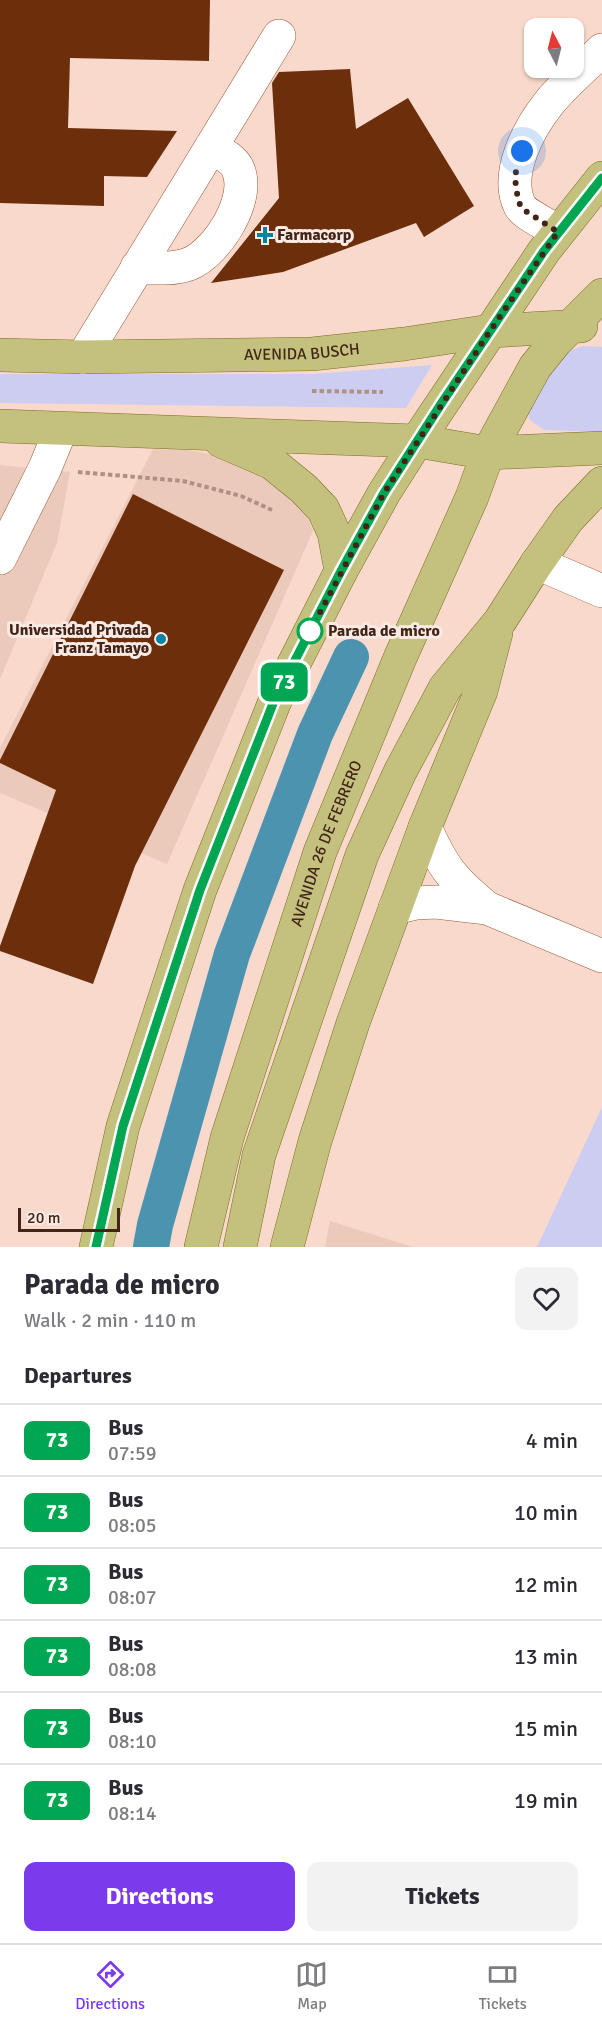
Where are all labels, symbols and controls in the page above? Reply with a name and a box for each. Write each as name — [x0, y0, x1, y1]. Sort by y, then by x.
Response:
north arrow — [524, 18, 584, 78]
map controls — [524, 18, 584, 78]
your location — [507, 136, 537, 166]
place label: Farmacorp — [277, 225, 352, 245]
marker: Farmacorp — [258, 228, 272, 242]
street label: AVENIDA BUSCH — [244, 339, 361, 365]
marker: Parada de micro — [297, 618, 323, 644]
place label: Universidad Privada Franz Tamayo — [9, 620, 149, 658]
place label: Parada de micro — [328, 621, 440, 641]
marker: Universidad Privada Franz Tamayo — [154, 632, 168, 646]
line badge: 73 — [257, 662, 311, 702]
text: 73 — [273, 669, 295, 695]
street label: AVENIDA 26 DE FEBRERO — [286, 758, 367, 929]
scale bar — [18, 1205, 120, 1232]
text: 20 m — [27, 1208, 61, 1228]
button: heart — [515, 1267, 578, 1330]
text: Parada de micro — [24, 1268, 220, 1302]
text: Walk · 2 min · 110 m — [24, 1308, 196, 1333]
text: Departures — [24, 1362, 132, 1389]
text: Bus — [108, 1414, 143, 1441]
text: 73 — [46, 1427, 68, 1453]
text: 4 min — [526, 1427, 578, 1454]
text: 07:59 — [108, 1441, 157, 1466]
text: Bus — [108, 1486, 143, 1513]
text: 73 — [46, 1499, 68, 1525]
text: 10 min — [514, 1499, 578, 1526]
text: 08:05 — [108, 1513, 157, 1538]
text: Bus — [108, 1558, 143, 1585]
text: 73 — [46, 1571, 68, 1597]
text: 12 min — [514, 1571, 578, 1598]
text: 08:07 — [108, 1585, 157, 1610]
text: Bus — [108, 1630, 143, 1657]
text: 73 — [46, 1643, 68, 1669]
text: 13 min — [514, 1643, 578, 1670]
text: 08:08 — [108, 1657, 157, 1682]
text: Bus — [108, 1702, 143, 1729]
text: 73 — [46, 1715, 68, 1741]
text: 15 min — [514, 1715, 578, 1742]
text: 08:10 — [108, 1729, 157, 1754]
text: Bus — [108, 1774, 143, 1801]
text: 73 — [46, 1787, 68, 1813]
text: 19 min — [514, 1787, 578, 1814]
text: 08:14 — [108, 1801, 157, 1826]
button: Directions — [24, 1862, 295, 1931]
button: Tickets — [307, 1862, 578, 1931]
tab: Directions — [75, 1958, 145, 2014]
tab: Map — [295, 1958, 328, 2014]
tab: Tickets — [479, 1958, 527, 2014]

